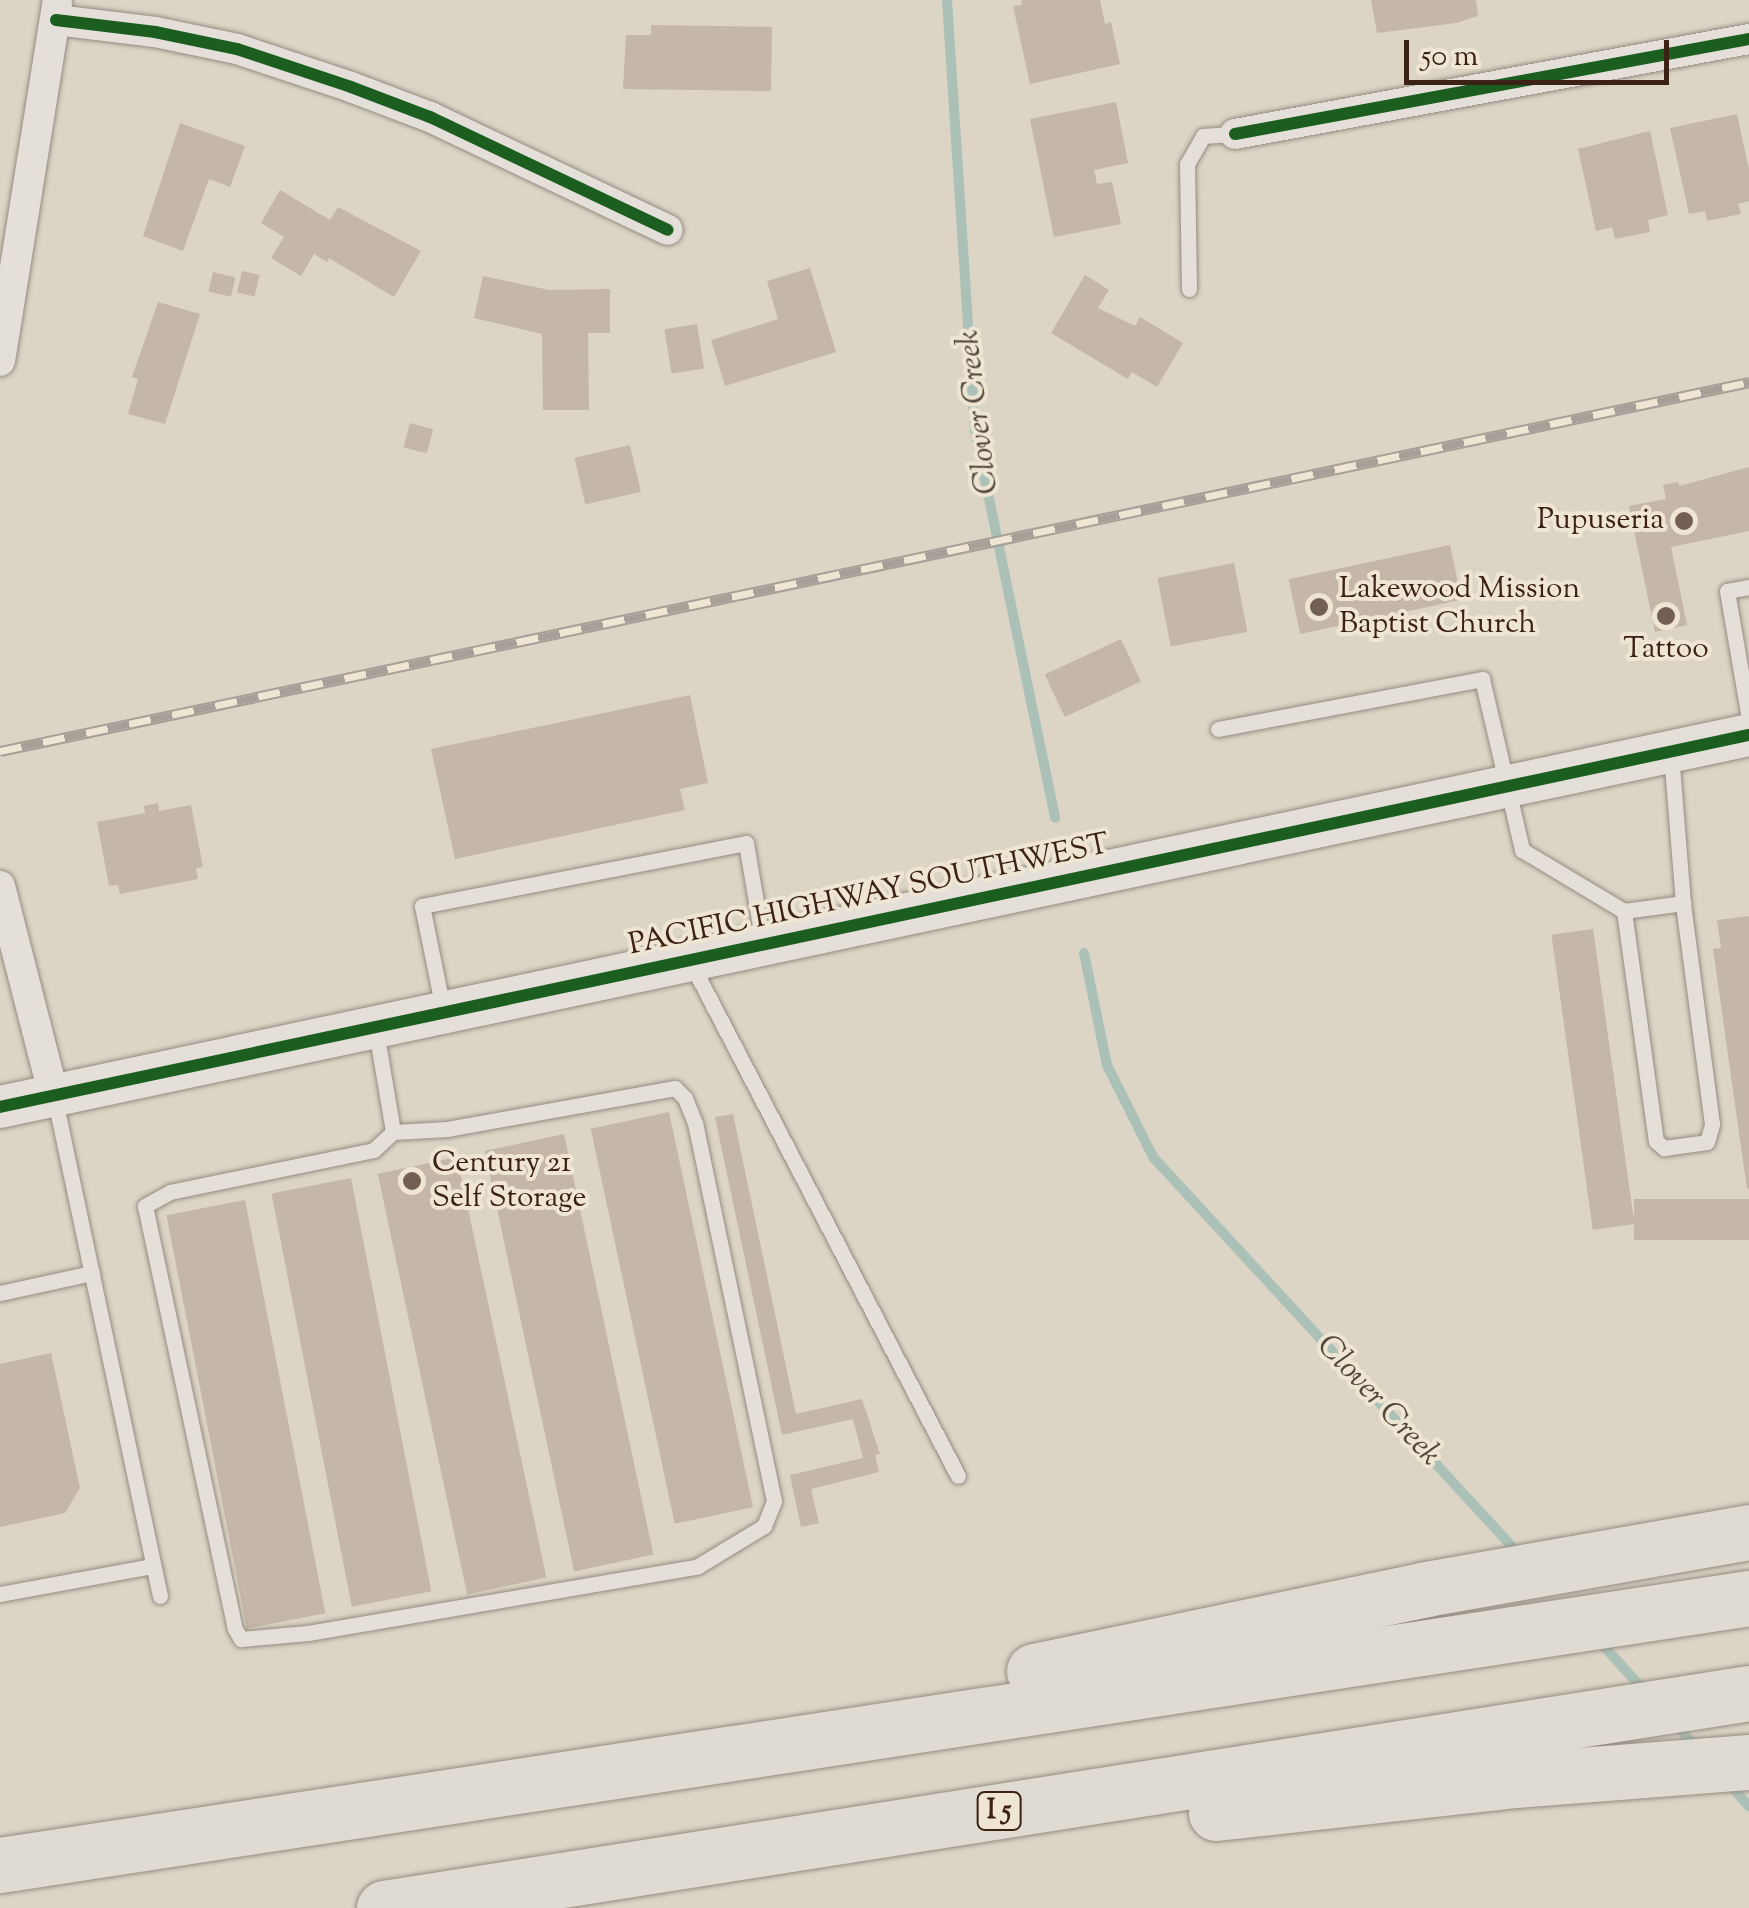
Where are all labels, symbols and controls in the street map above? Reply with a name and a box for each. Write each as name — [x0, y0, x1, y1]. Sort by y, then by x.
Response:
scale bar — [1409, 20, 1674, 82]
text: 50 m — [1421, 36, 1478, 79]
water label: Clover Creek — [950, 328, 1008, 496]
place label: Pupuseria — [1537, 503, 1664, 539]
marker: Pupuseria — [1673, 510, 1695, 532]
place label: Lakewood Mission Baptist Church — [1339, 572, 1580, 642]
marker: Lakewood Mission Baptist Church — [1308, 596, 1330, 618]
marker: Tattoo — [1655, 605, 1677, 627]
place label: Tattoo — [1623, 632, 1709, 668]
street label: PACIFIC HIGHWAY SOUTHWEST — [626, 827, 1112, 965]
place label: Century 21 Self Storage — [432, 1146, 586, 1216]
marker: Century 21 Self Storage — [401, 1170, 423, 1192]
water label: Clover Creek — [1308, 1328, 1448, 1474]
road number: I 5 — [976, 1788, 1022, 1834]

